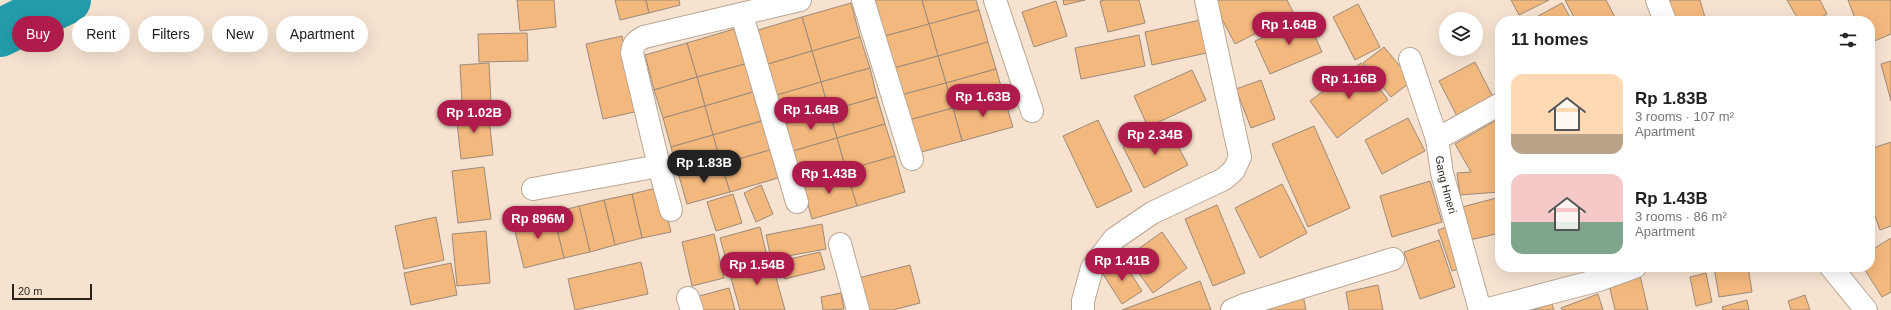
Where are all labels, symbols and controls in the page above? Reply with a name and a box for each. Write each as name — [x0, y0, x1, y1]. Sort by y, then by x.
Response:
pin: Rp 1.64B — [1248, 12, 1330, 46]
map controls — [1439, 12, 1483, 56]
button: layers — [1439, 12, 1483, 56]
chip: Buy — [12, 16, 64, 52]
chip: Rent — [72, 16, 130, 52]
chip: Filters — [138, 16, 204, 52]
chip: New — [212, 16, 268, 52]
chip: Apartment — [276, 16, 368, 52]
text: Rp 1.64B — [1261, 17, 1317, 32]
icon: filters — [1837, 29, 1859, 51]
text: 11 homes — [1511, 30, 1589, 49]
pin: Rp 1.16B — [1308, 66, 1390, 100]
text: Rp 1.16B — [1321, 71, 1377, 86]
pin: Rp 1.63B — [942, 84, 1024, 118]
text: Rp 1.63B — [955, 89, 1011, 104]
text: Rp 1.83B — [1635, 89, 1708, 108]
icon: home — [1543, 90, 1591, 138]
pin: Rp 1.64B — [770, 97, 852, 131]
pin: Rp 1.02B — [433, 100, 515, 134]
text: Rp 1.64B — [783, 102, 839, 117]
text: Rp 1.02B — [446, 105, 502, 120]
text: 3 rooms · 107 m² — [1635, 109, 1734, 124]
pin: Rp 2.34B — [1114, 122, 1196, 156]
text: Apartment — [1635, 124, 1695, 139]
text: Rp 2.34B — [1127, 127, 1183, 142]
pin: Rp 1.83B — [663, 150, 745, 184]
text: Rp 1.83B — [676, 155, 732, 170]
street label: Gang Hmeri — [1434, 155, 1459, 215]
pin: Rp 1.43B — [788, 161, 870, 195]
text: Rp 1.43B — [801, 166, 857, 181]
text: Rp 1.43B — [1635, 189, 1708, 208]
icon: home — [1543, 190, 1591, 238]
pin: Rp 896M — [501, 206, 575, 240]
text: 3 rooms · 86 m² — [1635, 209, 1727, 224]
text: Rp 896M — [511, 211, 565, 226]
text: Apartment — [1635, 224, 1695, 239]
pin: Rp 1.41B — [1081, 248, 1163, 282]
pin: Rp 1.54B — [716, 252, 798, 286]
text: Rp 1.41B — [1094, 253, 1150, 268]
text: Rp 1.54B — [729, 257, 785, 272]
scale bar — [12, 282, 92, 301]
text: 20 m — [18, 285, 42, 297]

